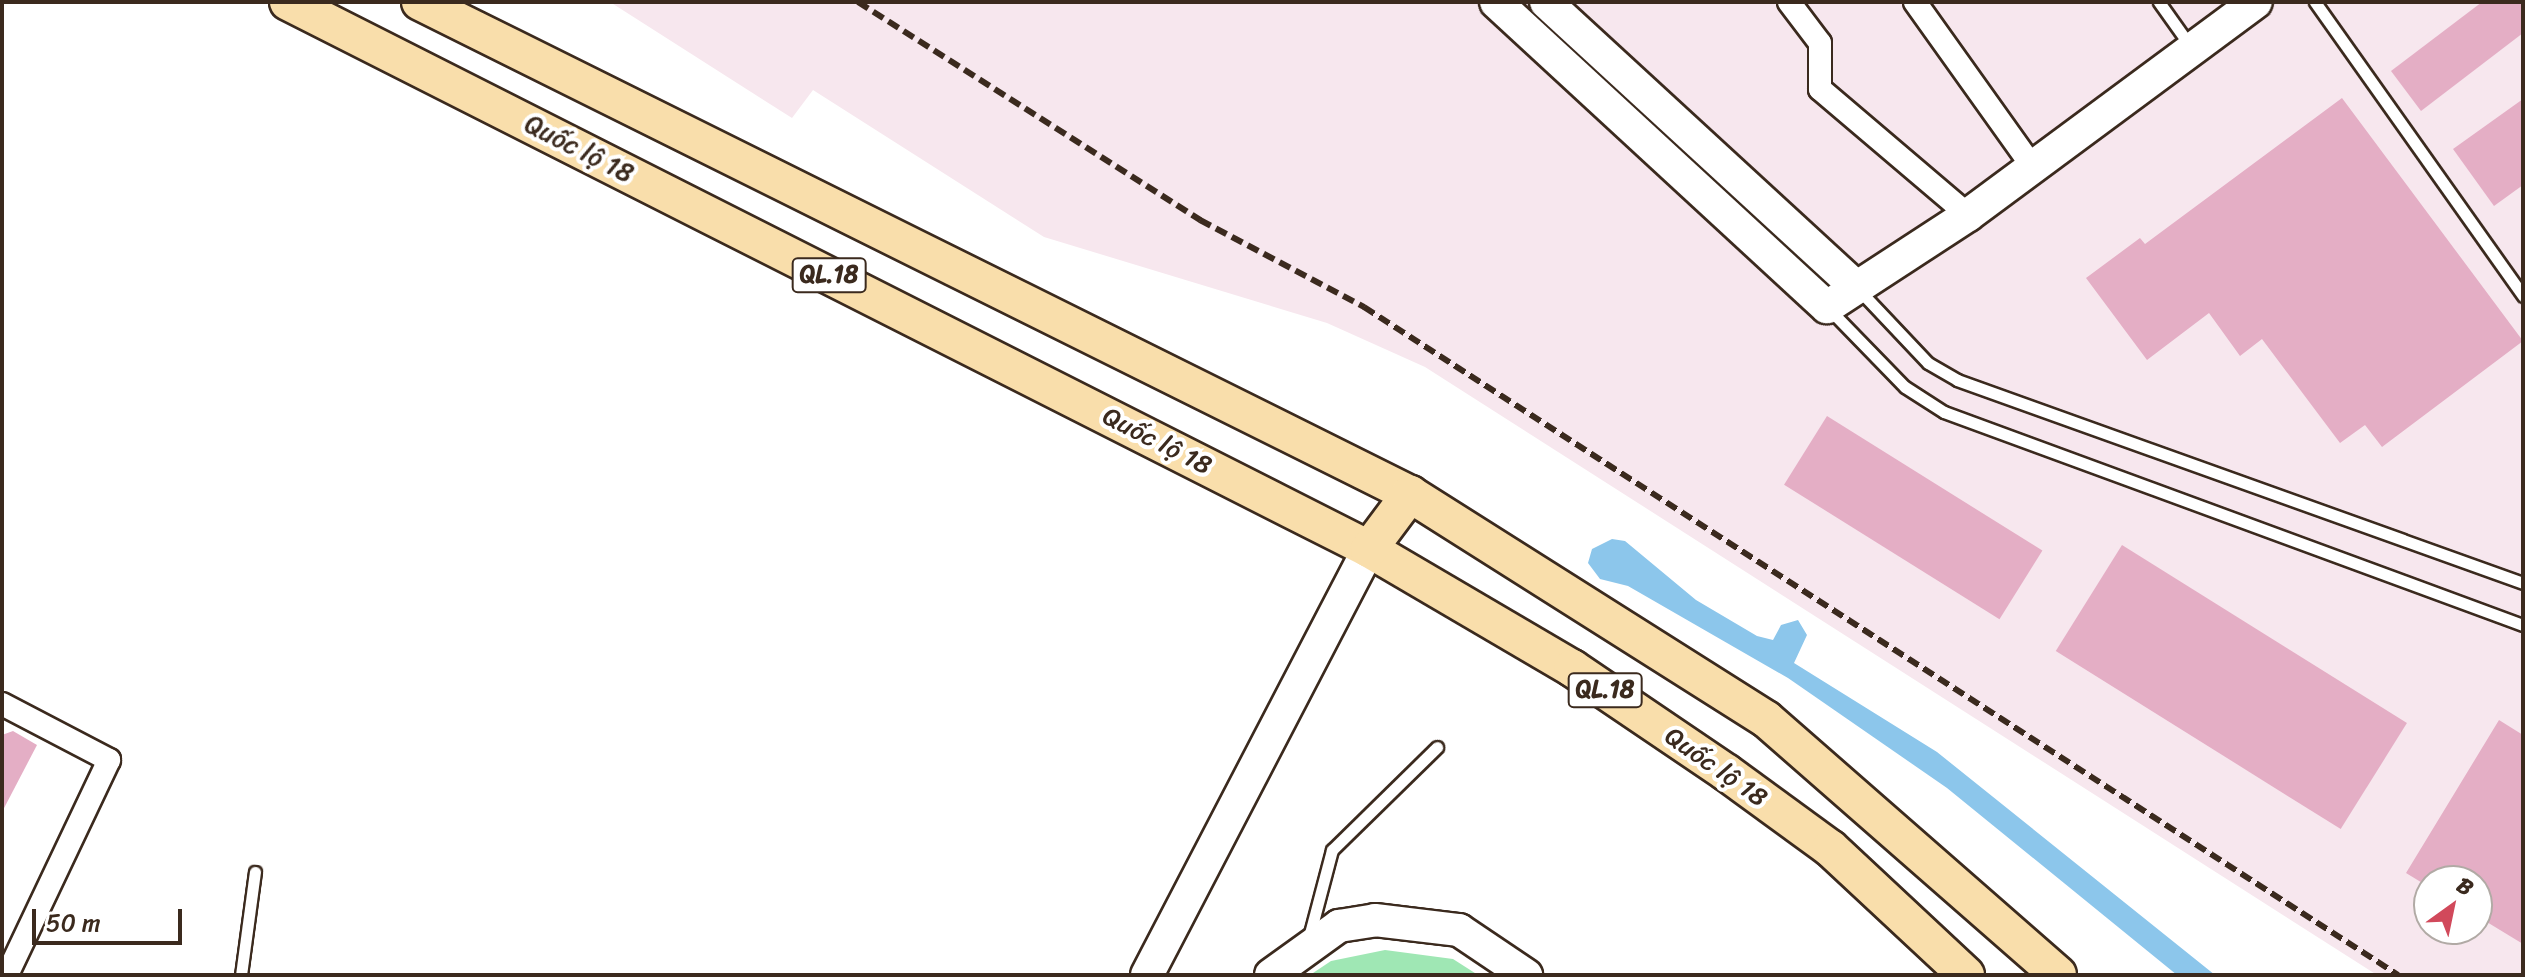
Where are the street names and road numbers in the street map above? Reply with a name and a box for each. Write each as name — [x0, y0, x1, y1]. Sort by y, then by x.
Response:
street label: Quốc lộ 18 — [519, 108, 639, 190]
road number: QL.18 — [791, 255, 867, 295]
street label: Quốc lộ 18 — [1097, 400, 1217, 482]
road number: QL.18 — [1567, 670, 1643, 710]
street label: Quốc lộ 18 — [1659, 720, 1773, 814]

